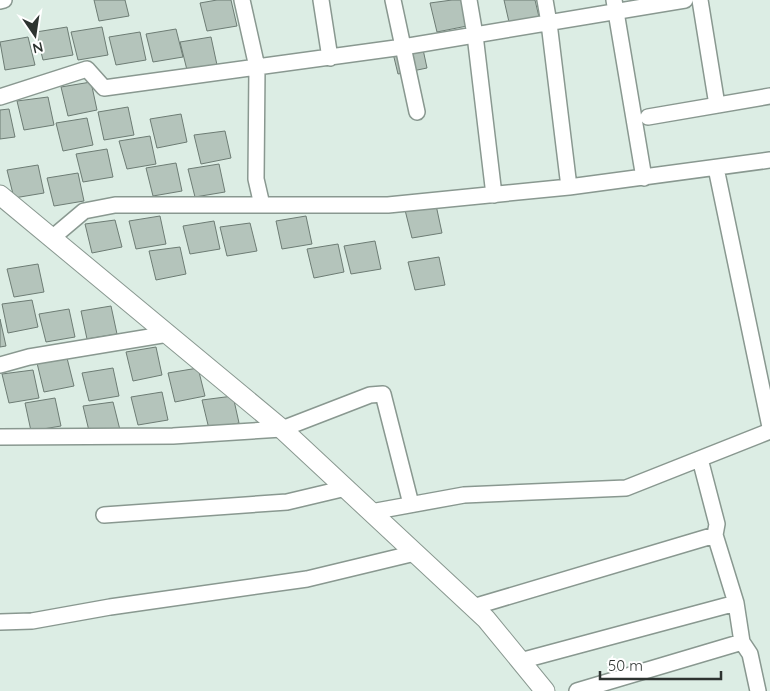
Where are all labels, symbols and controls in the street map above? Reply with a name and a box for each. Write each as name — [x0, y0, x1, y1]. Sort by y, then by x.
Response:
north arrow — [10, 10, 60, 60]
text: N — [31, 38, 45, 58]
scale bar — [600, 648, 721, 680]
text: 50 m — [608, 656, 643, 675]

